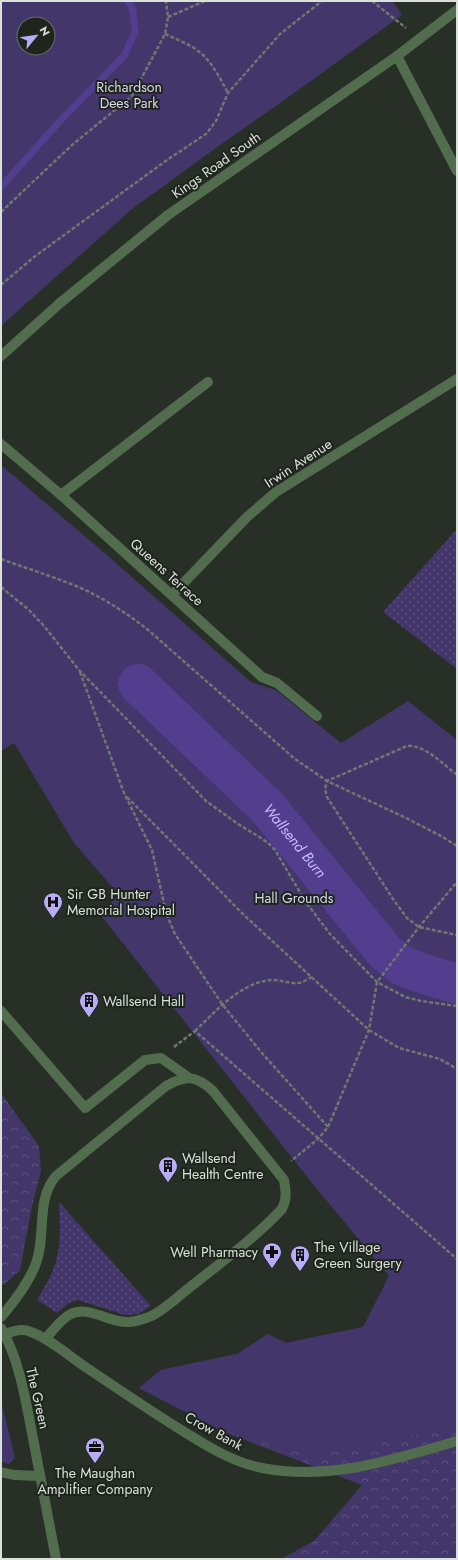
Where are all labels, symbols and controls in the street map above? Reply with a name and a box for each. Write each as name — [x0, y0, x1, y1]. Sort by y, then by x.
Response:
north arrow — [16, 16, 56, 56]
text: N — [36, 23, 54, 39]
park label: Richardson Dees Park — [96, 77, 162, 113]
street label: Kings Road South — [167, 127, 265, 203]
street label: Irwin Avenue — [260, 434, 336, 492]
street label: Queens Terrace — [126, 534, 208, 610]
water label: Wallsend Burn — [258, 799, 332, 883]
place label: Sir GB Hunter Memorial Hospital — [67, 884, 175, 920]
park label: Hall Grounds — [255, 888, 334, 908]
hospital icon: Sir GB Hunter Memorial Hospital — [42, 891, 64, 919]
building icon: Wallsend Hall — [78, 990, 100, 1018]
place label: Wallsend Hall — [103, 991, 184, 1011]
place label: Wallsend Health Centre — [182, 1148, 263, 1184]
building icon: Wallsend Health Centre — [157, 1155, 179, 1183]
place label: The Village Green Surgery — [314, 1237, 402, 1273]
pharmacy icon: Well Pharmacy — [261, 1241, 283, 1269]
place label: Well Pharmacy — [170, 1242, 259, 1262]
building icon: The Village Green Surgery — [289, 1244, 311, 1272]
street label: The Green — [21, 1365, 55, 1431]
street label: Crow Bank — [181, 1407, 247, 1456]
office icon: The Maughan Amplifier Company — [84, 1436, 106, 1464]
place label: The Maughan Amplifier Company — [37, 1463, 153, 1499]

